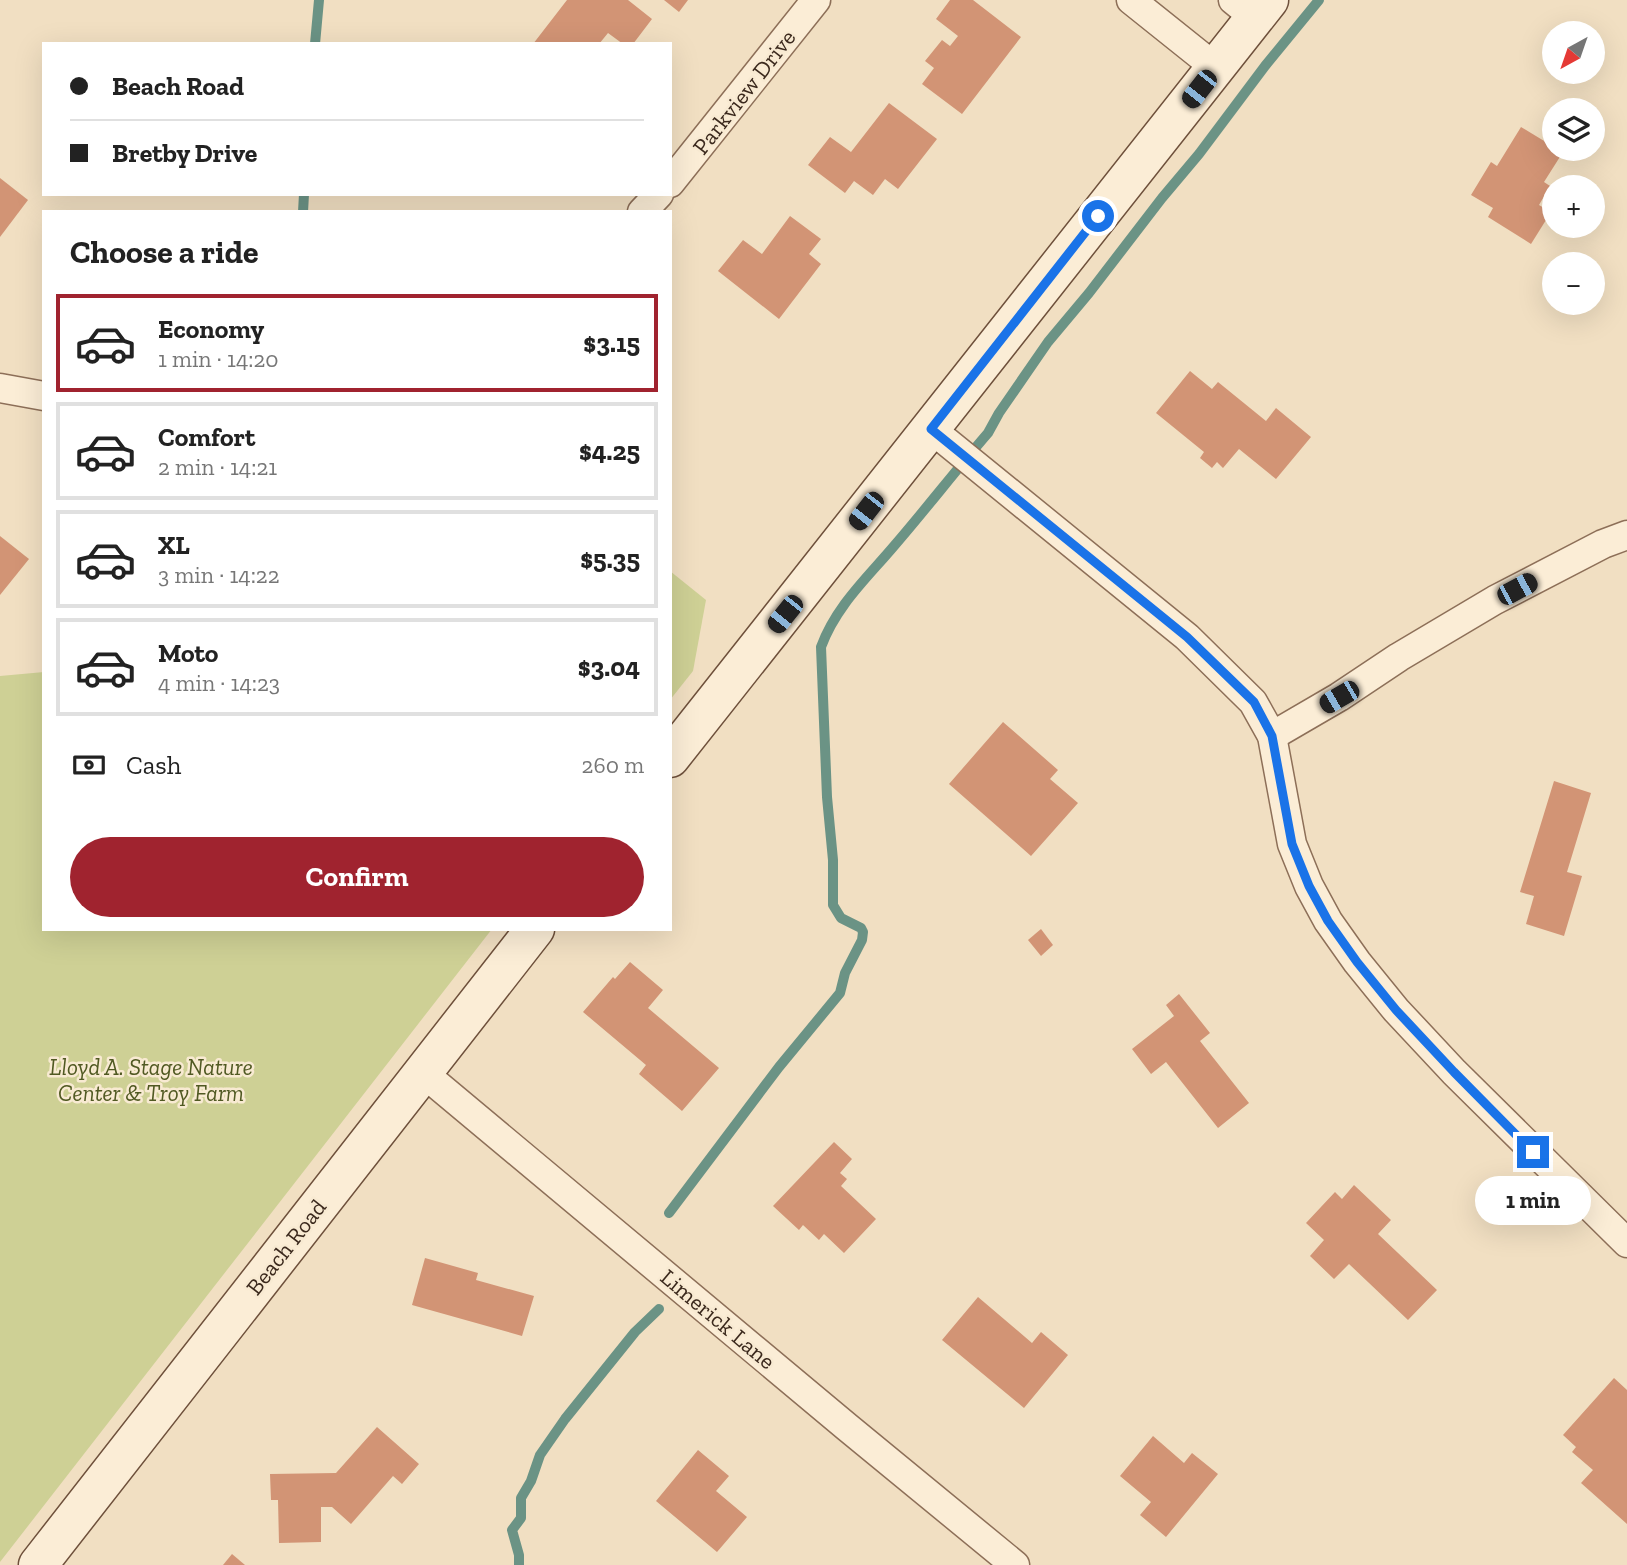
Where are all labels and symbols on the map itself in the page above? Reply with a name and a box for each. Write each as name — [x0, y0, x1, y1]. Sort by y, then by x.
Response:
north arrow — [1542, 21, 1605, 84]
street label: Parkview Drive — [687, 24, 801, 160]
car — [1178, 66, 1221, 112]
route start — [1082, 200, 1114, 232]
car — [845, 488, 888, 534]
car — [1494, 570, 1541, 608]
car — [764, 591, 807, 637]
car — [1316, 677, 1363, 717]
park label: Lloyd A. Stage Nature Center & Troy Farm — [49, 1053, 253, 1107]
route end — [1517, 1136, 1549, 1168]
callout: 1 min — [1475, 1176, 1591, 1226]
street label: Beach Road — [240, 1193, 332, 1300]
street label: Limerick Lane — [655, 1263, 781, 1375]

